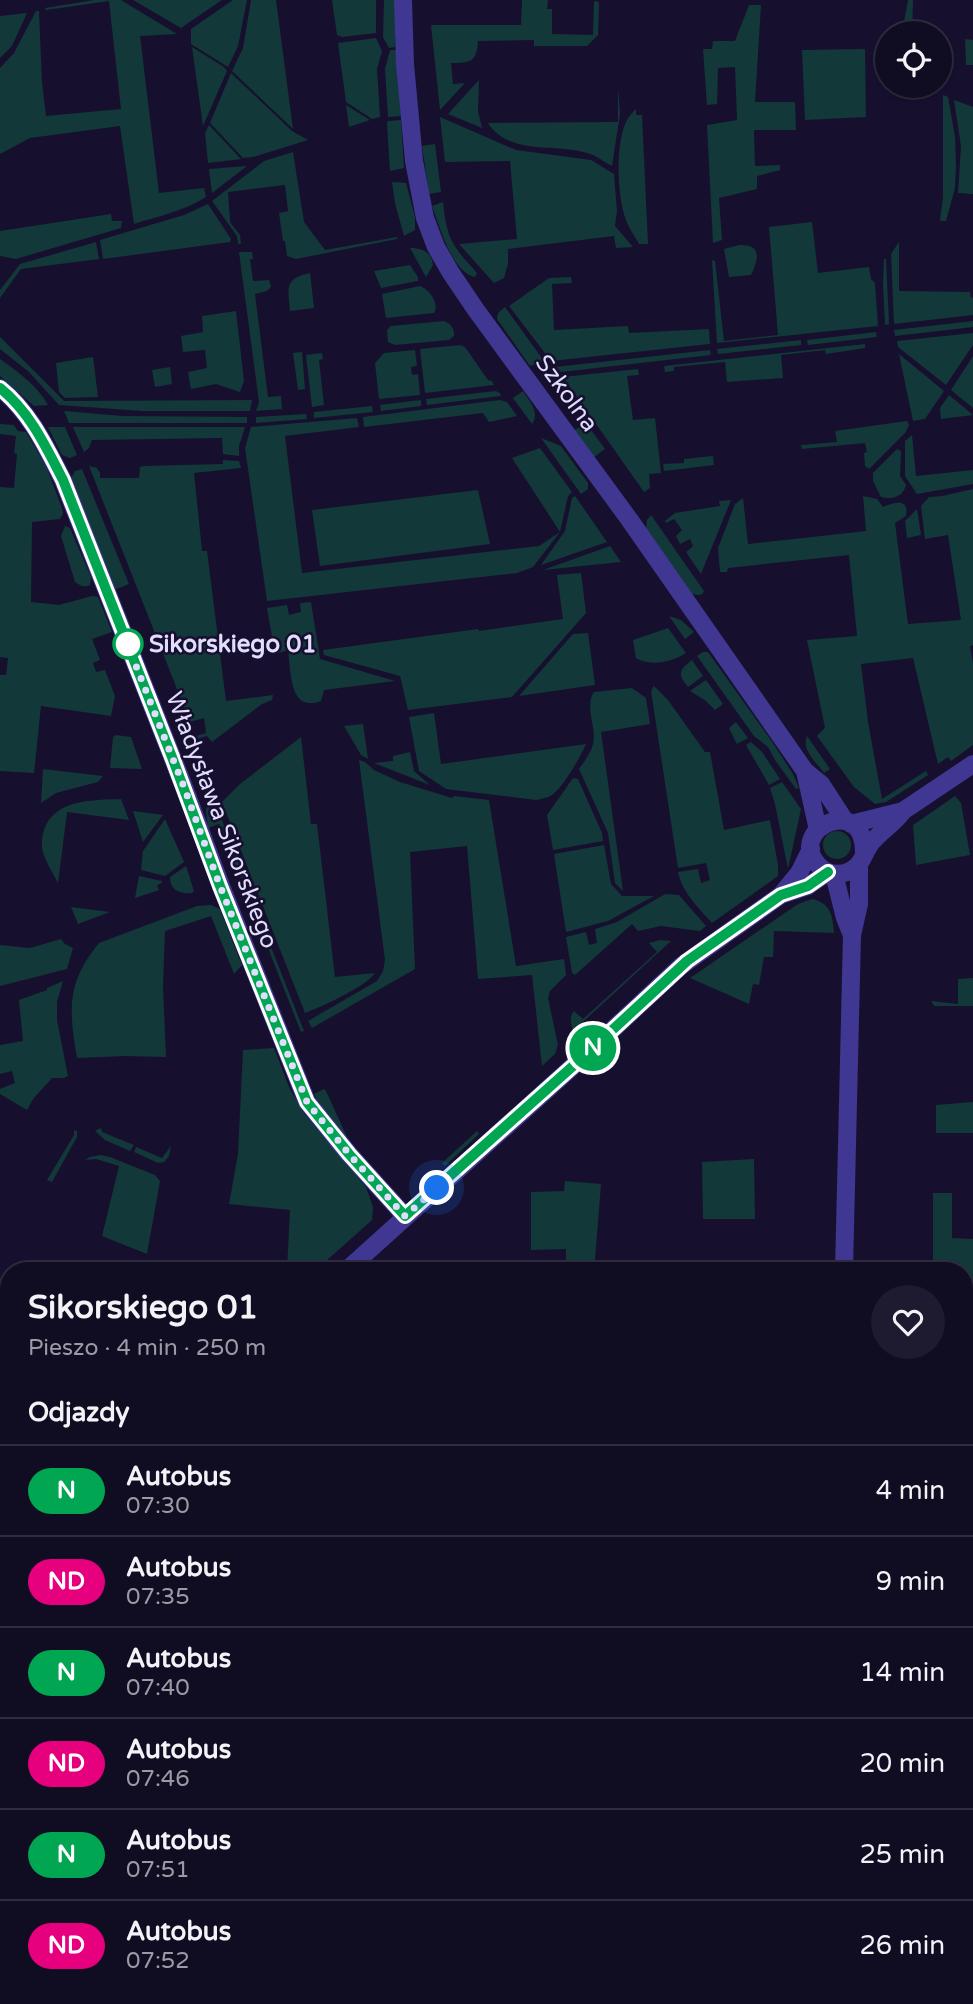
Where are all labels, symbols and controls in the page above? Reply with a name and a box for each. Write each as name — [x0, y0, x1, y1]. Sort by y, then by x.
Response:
map controls — [875, 21, 952, 98]
button: locate — [875, 21, 952, 98]
street label: Szkolna — [529, 349, 604, 438]
marker: Sikorskiego 01 — [113, 629, 143, 659]
place label: Sikorskiego 01 — [149, 630, 316, 659]
street label: Władysława Sikorskiego — [159, 688, 284, 953]
line badge: N — [570, 1025, 616, 1071]
text: N — [583, 1033, 603, 1062]
your location — [419, 1170, 454, 1205]
button: heart — [871, 1285, 945, 1359]
text: Sikorskiego 01 — [28, 1288, 258, 1327]
text: Pieszo · 4 min · 250 m — [28, 1334, 266, 1362]
text: Odjazdy — [28, 1397, 130, 1428]
text: Autobus — [126, 1461, 231, 1492]
text: 4 min — [876, 1475, 945, 1506]
text: N — [57, 1476, 76, 1505]
text: 07:30 — [126, 1492, 190, 1520]
text: Autobus — [126, 1552, 231, 1583]
text: 9 min — [876, 1566, 945, 1597]
text: ND — [48, 1567, 85, 1596]
text: 07:35 — [126, 1583, 190, 1611]
text: Autobus — [126, 1643, 231, 1674]
text: 14 min — [859, 1657, 945, 1688]
text: N — [57, 1658, 76, 1687]
text: 07:40 — [126, 1674, 190, 1702]
text: Autobus — [126, 1734, 231, 1765]
text: 20 min — [859, 1748, 945, 1779]
text: ND — [48, 1749, 85, 1778]
text: 07:46 — [126, 1765, 190, 1793]
text: Autobus — [126, 1825, 231, 1856]
text: 25 min — [859, 1839, 945, 1870]
text: N — [57, 1840, 76, 1869]
text: 07:51 — [126, 1856, 190, 1884]
text: Autobus — [126, 1916, 231, 1947]
text: 26 min — [859, 1930, 945, 1961]
text: ND — [48, 1931, 85, 1960]
text: 07:52 — [126, 1947, 190, 1975]

